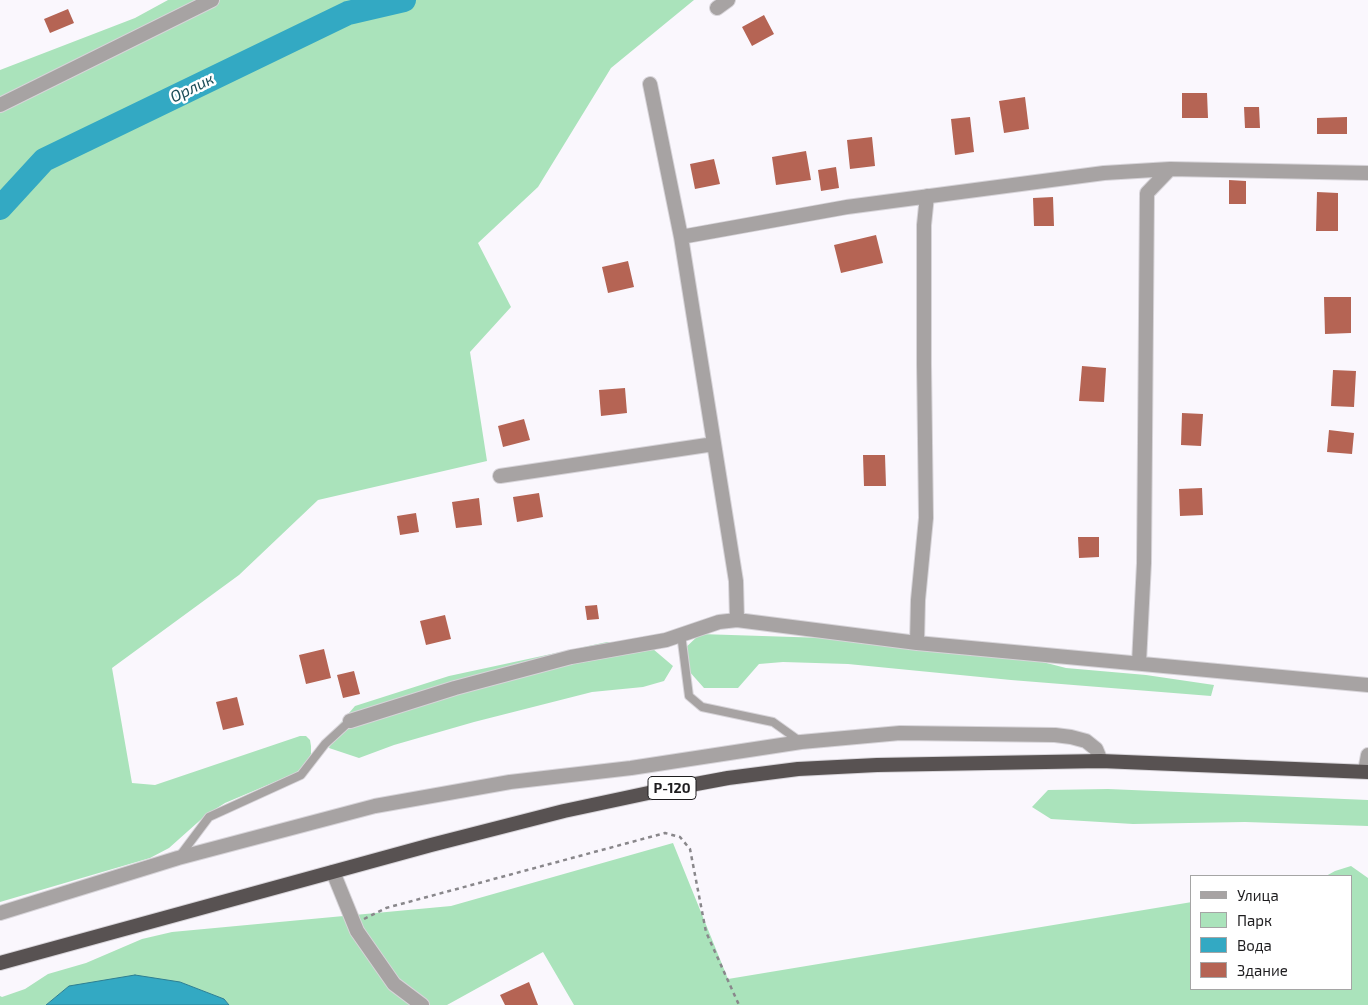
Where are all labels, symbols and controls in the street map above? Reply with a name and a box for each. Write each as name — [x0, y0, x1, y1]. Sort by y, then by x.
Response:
water label: Орлик — [167, 69, 217, 107]
road number: Р-120 — [648, 776, 696, 800]
legend — [1190, 875, 1353, 990]
text: Улица — [1237, 886, 1279, 904]
text: Парк — [1237, 911, 1272, 929]
text: Вода — [1237, 936, 1272, 954]
text: Здание — [1237, 961, 1288, 979]

